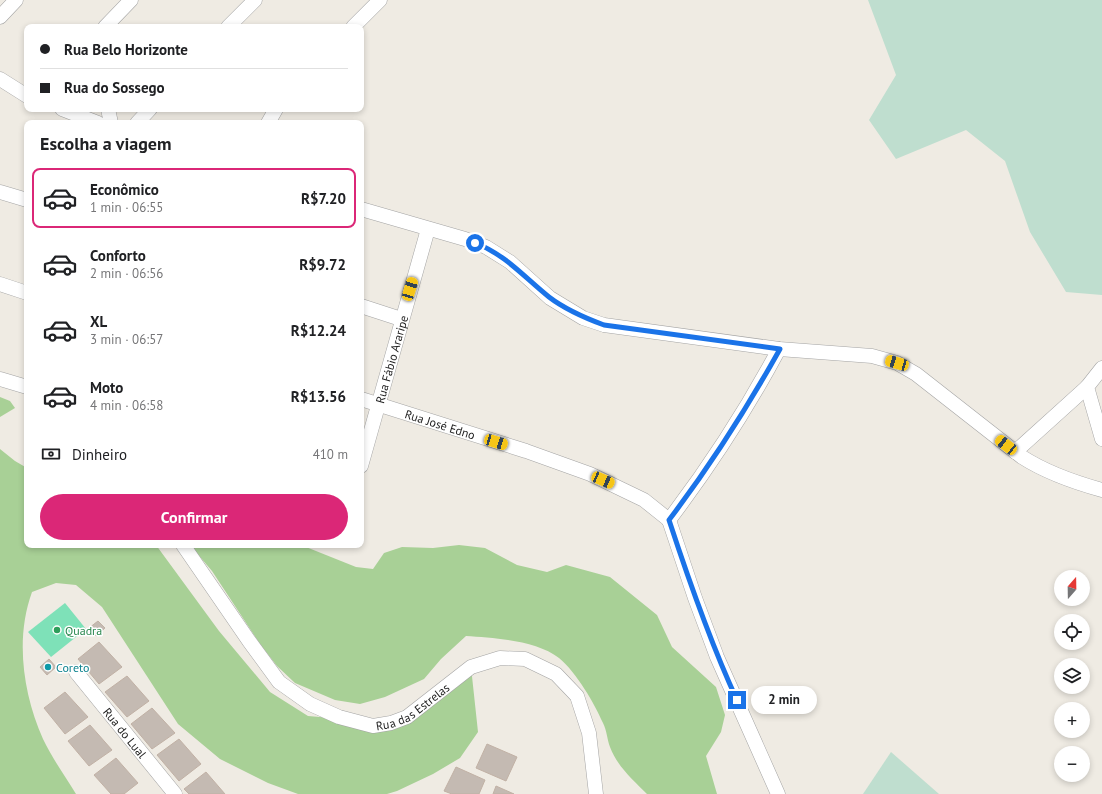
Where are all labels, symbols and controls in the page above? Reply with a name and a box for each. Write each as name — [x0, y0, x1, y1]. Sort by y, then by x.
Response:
text: Rua Belo Horizonte — [64, 40, 188, 59]
text: Rua do Sossego — [64, 78, 165, 97]
text: Escolha a viagem — [40, 132, 172, 155]
icon: car — [42, 180, 78, 216]
text: Econômico — [90, 180, 159, 199]
text: R$7.20 — [301, 189, 346, 208]
text: 1 min · 06:55 — [90, 199, 163, 216]
route start — [466, 234, 484, 252]
icon: car — [42, 246, 78, 282]
text: Conforto — [90, 246, 146, 265]
text: R$9.72 — [299, 255, 346, 274]
text: 2 min · 06:56 — [90, 265, 163, 282]
car — [401, 276, 419, 302]
icon: car — [42, 312, 78, 348]
text: XL — [90, 312, 107, 331]
street label: Rua Fábio Araripe — [372, 313, 411, 405]
text: R$12.24 — [291, 321, 346, 340]
text: 3 min · 06:57 — [90, 331, 163, 348]
car — [884, 354, 910, 372]
icon: car — [42, 378, 78, 414]
text: Moto — [90, 378, 123, 397]
text: R$13.56 — [291, 387, 346, 406]
text: 4 min · 06:58 — [90, 397, 163, 414]
street label: Rua José Edno — [403, 406, 477, 442]
car — [483, 433, 509, 451]
car — [993, 433, 1019, 457]
icon: cash — [40, 443, 62, 465]
text: Dinheiro — [72, 445, 127, 464]
text: 410 m — [313, 446, 348, 463]
car — [590, 470, 616, 490]
button: Confirmar — [40, 494, 348, 540]
north arrow — [1054, 570, 1090, 606]
map controls — [1054, 570, 1090, 782]
button: locate — [1054, 614, 1090, 650]
place label: Quadra — [65, 623, 102, 638]
marker: Quadra — [52, 625, 62, 635]
button: layers — [1054, 658, 1090, 694]
place label: Coreto — [56, 660, 89, 675]
marker: Coreto — [43, 662, 53, 672]
street label: Rua das Estrelas — [375, 680, 452, 733]
callout: 2 min — [751, 686, 817, 714]
route end — [728, 691, 746, 709]
text: 2 min — [768, 691, 800, 708]
button: + — [1054, 702, 1090, 738]
street label: Rua do Lual — [100, 704, 150, 761]
button: − — [1054, 746, 1090, 782]

